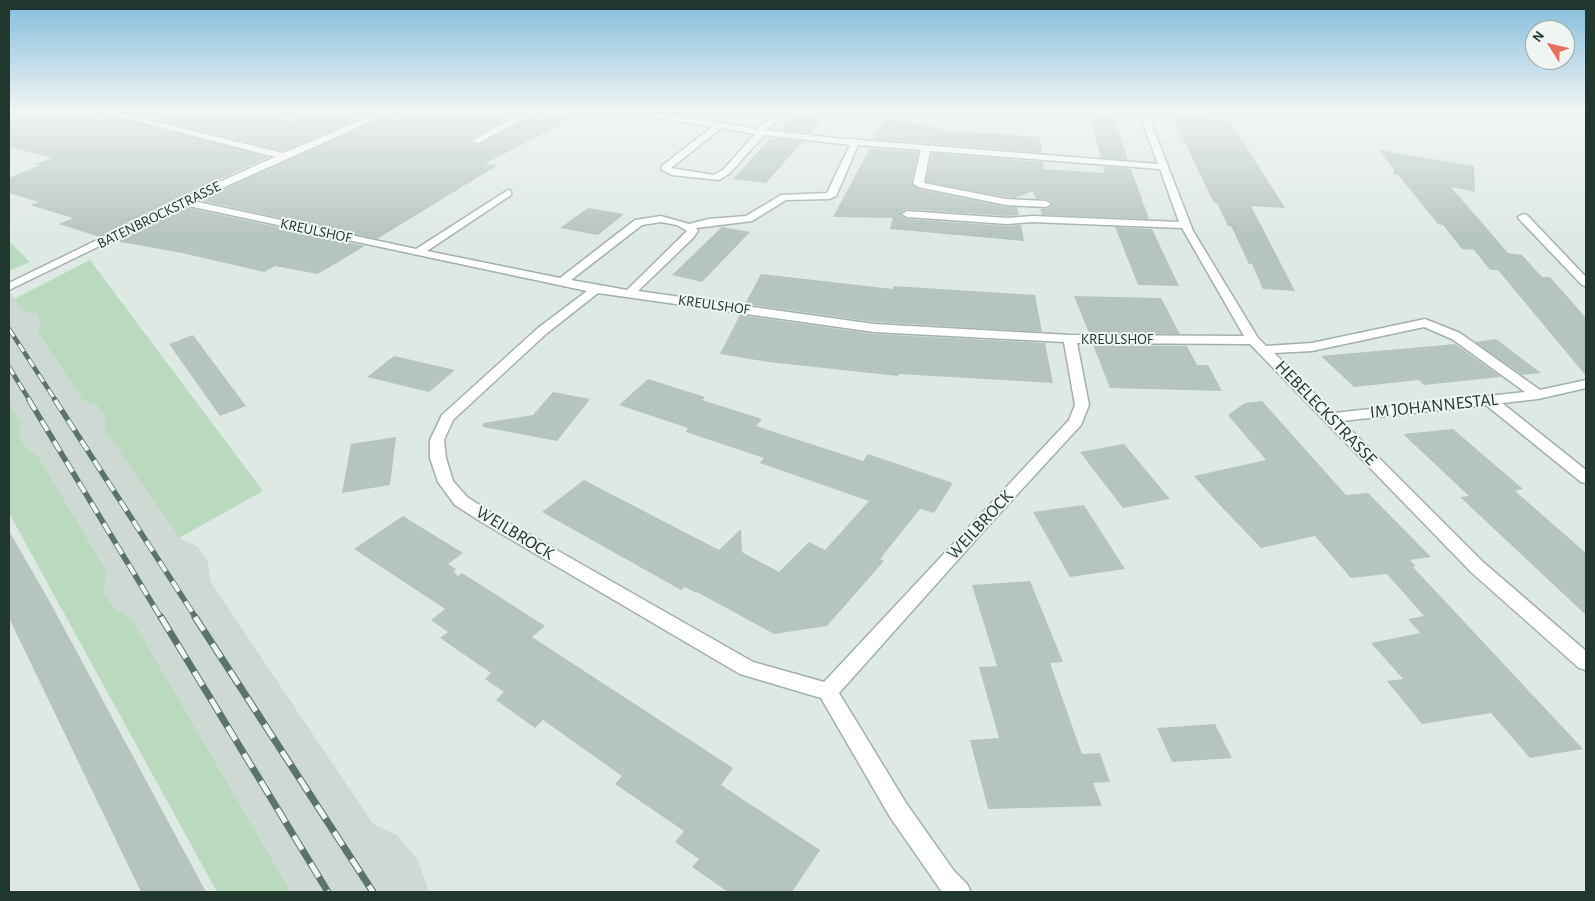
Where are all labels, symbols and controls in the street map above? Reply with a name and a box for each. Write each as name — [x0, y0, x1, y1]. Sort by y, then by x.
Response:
north arrow — [1525, 20, 1575, 70]
text: N — [1530, 29, 1547, 45]
street label: BATENBROCKSTRASSE — [94, 177, 224, 253]
street label: KREULSHOF — [279, 215, 353, 247]
street label: KREULSHOF — [677, 291, 751, 319]
street label: KREULSHOF — [1081, 330, 1153, 348]
street label: HEBELECKSTRASSE — [1270, 356, 1382, 470]
street label: IM JOHANNESTAL — [1369, 389, 1499, 423]
street label: WEILBROCK — [942, 486, 1018, 564]
street label: WEILBROCK — [472, 501, 558, 565]

